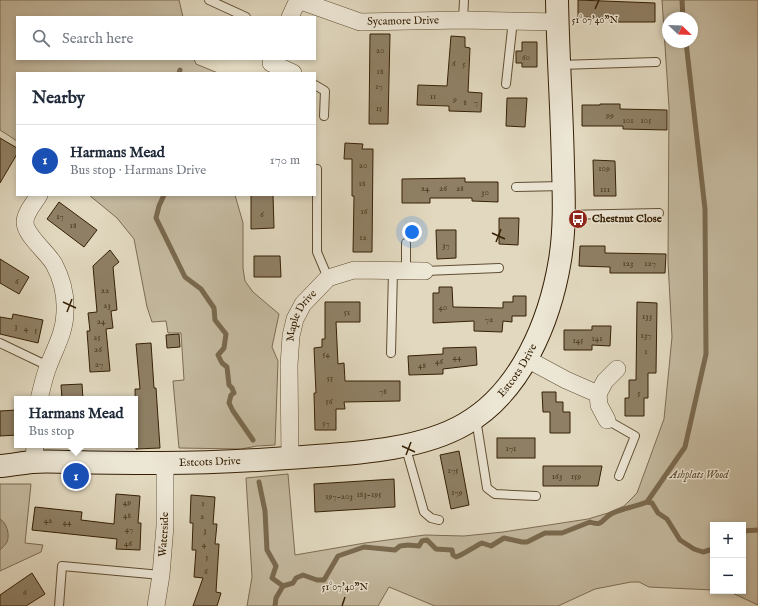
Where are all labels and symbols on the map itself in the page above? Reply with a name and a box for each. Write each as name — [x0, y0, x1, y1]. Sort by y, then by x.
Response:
north arrow — [662, 12, 698, 48]
street label: Sycamore Drive — [367, 13, 439, 29]
text: 51°07'40"N — [572, 14, 618, 27]
house number: 20 — [376, 45, 384, 56]
house number: 60 — [522, 52, 530, 63]
house number: 6 — [452, 58, 456, 69]
house number: 5 — [462, 59, 466, 70]
house number: 18 — [377, 66, 384, 77]
house number: 17 — [375, 81, 383, 92]
house number: 11 — [430, 91, 436, 102]
house number: 9 — [452, 94, 457, 105]
house number: 8 — [463, 97, 467, 108]
house number: 7 — [474, 97, 478, 108]
house number: 15 — [376, 103, 383, 114]
house number: 99 — [605, 110, 614, 121]
house number: 101 — [622, 115, 634, 126]
house number: 105 — [641, 115, 652, 126]
house number: 20 — [359, 160, 367, 171]
house number: 109 — [598, 163, 610, 174]
house number: 18 — [359, 178, 366, 189]
house number: 24 — [421, 183, 430, 194]
house number: 26 — [439, 183, 447, 194]
house number: 28 — [456, 183, 464, 194]
house number: 111 — [600, 184, 610, 195]
house number: 30 — [481, 187, 489, 198]
house number: 16 — [360, 206, 368, 217]
bus stop icon: Chestnut Close — [567, 208, 589, 230]
house number: 6 — [260, 209, 264, 220]
house number: 17 — [56, 211, 64, 222]
place label: Chestnut Close — [592, 212, 662, 226]
house number: 18 — [70, 220, 77, 231]
your location — [402, 222, 422, 242]
house number: 12 — [359, 232, 367, 243]
house number: 37 — [442, 240, 450, 251]
house number: 123 — [623, 258, 633, 269]
house number: 127 — [644, 258, 656, 269]
house number: 6 — [15, 276, 19, 287]
house number: 22 — [101, 285, 109, 296]
street label: Maple Drive — [284, 287, 320, 342]
house number: 23 — [103, 300, 111, 311]
house number: 40 — [439, 302, 447, 313]
house number: 51 — [344, 307, 350, 318]
house number: 133 — [642, 311, 652, 322]
house number: 72 — [485, 314, 493, 325]
house number: 24 — [97, 316, 106, 327]
house number: 3 — [14, 321, 18, 332]
house number: 4 — [24, 323, 29, 334]
house number: 5 — [34, 325, 38, 336]
house number: 137 — [641, 330, 651, 341]
house number: 25 — [93, 332, 101, 343]
house number: 141 — [591, 333, 603, 344]
house number: 145 — [573, 335, 584, 346]
street label: Estcots Drive — [495, 341, 540, 400]
house number: 26 — [94, 344, 102, 355]
house number: 1 — [644, 346, 648, 357]
house number: 54 — [322, 349, 330, 360]
house number: 44 — [453, 352, 462, 363]
house number: 46 — [435, 356, 443, 367]
house number: 27 — [95, 359, 103, 370]
house number: 48 — [418, 360, 426, 371]
house number: 55 — [327, 373, 334, 384]
house number: 78 — [379, 386, 387, 397]
house number: 5 — [637, 388, 641, 399]
house number: 56 — [325, 396, 333, 407]
house number: 57 — [322, 418, 330, 429]
house number: 171 — [506, 443, 516, 454]
street label: Estcots Drive — [179, 454, 241, 470]
pin: 1 — [63, 461, 89, 491]
house number: 175 — [448, 465, 459, 476]
park label: Ashplats Wood — [668, 468, 729, 482]
house number: 163 — [552, 471, 562, 482]
house number: 159 — [571, 471, 581, 482]
house number: 179 — [451, 487, 463, 498]
house number: 183-195 — [357, 489, 382, 500]
house number: 197-203 — [325, 491, 353, 502]
house number: 49 — [123, 497, 131, 508]
house number: 1 — [201, 498, 205, 509]
house number: 48 — [123, 510, 131, 521]
house number: 2 — [200, 511, 204, 522]
street label: Waterside — [155, 512, 172, 558]
house number: 42 — [44, 515, 52, 526]
house number: 44 — [63, 517, 72, 528]
house number: 47 — [125, 524, 133, 535]
house number: 3 — [203, 525, 207, 536]
house number: 46 — [124, 538, 132, 549]
house number: 4 — [202, 539, 207, 550]
house number: 5 — [205, 552, 209, 563]
house number: 6 — [204, 566, 208, 577]
text: 51°07'40"N — [322, 581, 368, 594]
house number: 6 — [23, 587, 27, 598]

